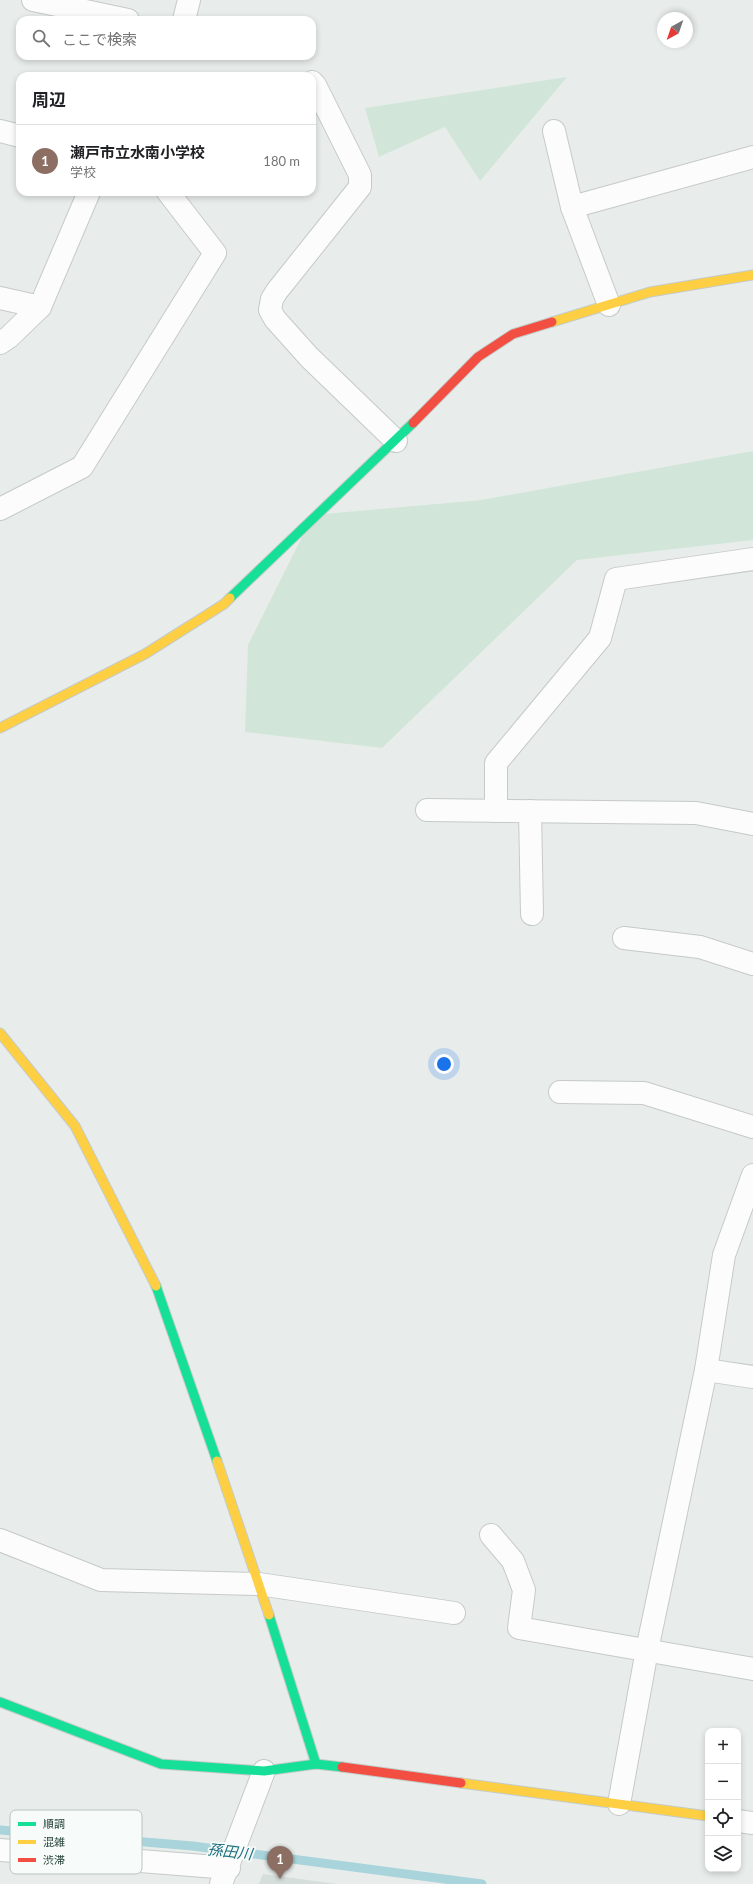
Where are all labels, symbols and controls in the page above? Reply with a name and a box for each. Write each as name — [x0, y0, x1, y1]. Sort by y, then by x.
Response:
north arrow — [657, 12, 693, 48]
search box — [16, 16, 316, 60]
icon: search — [30, 27, 52, 49]
text: ここで検索 — [62, 30, 137, 48]
text: 周辺 — [32, 89, 66, 110]
text: 瀬戸市立水南小学校 — [70, 143, 205, 161]
text: 1 — [41, 153, 49, 169]
text: 180 m — [263, 153, 300, 169]
text: 学校 — [70, 164, 96, 180]
your location — [434, 1054, 454, 1074]
map controls — [705, 1728, 741, 1872]
button: + — [705, 1728, 741, 1764]
button: − — [705, 1764, 741, 1800]
button: locate — [705, 1800, 741, 1836]
legend — [10, 1810, 142, 1874]
text: 順調 — [43, 1817, 65, 1830]
text: 混雑 — [43, 1835, 65, 1848]
button: layers — [705, 1836, 741, 1872]
water label: 孫田川 — [207, 1839, 255, 1863]
pin: 1 — [267, 1846, 293, 1879]
text: 渋滞 — [43, 1853, 65, 1866]

